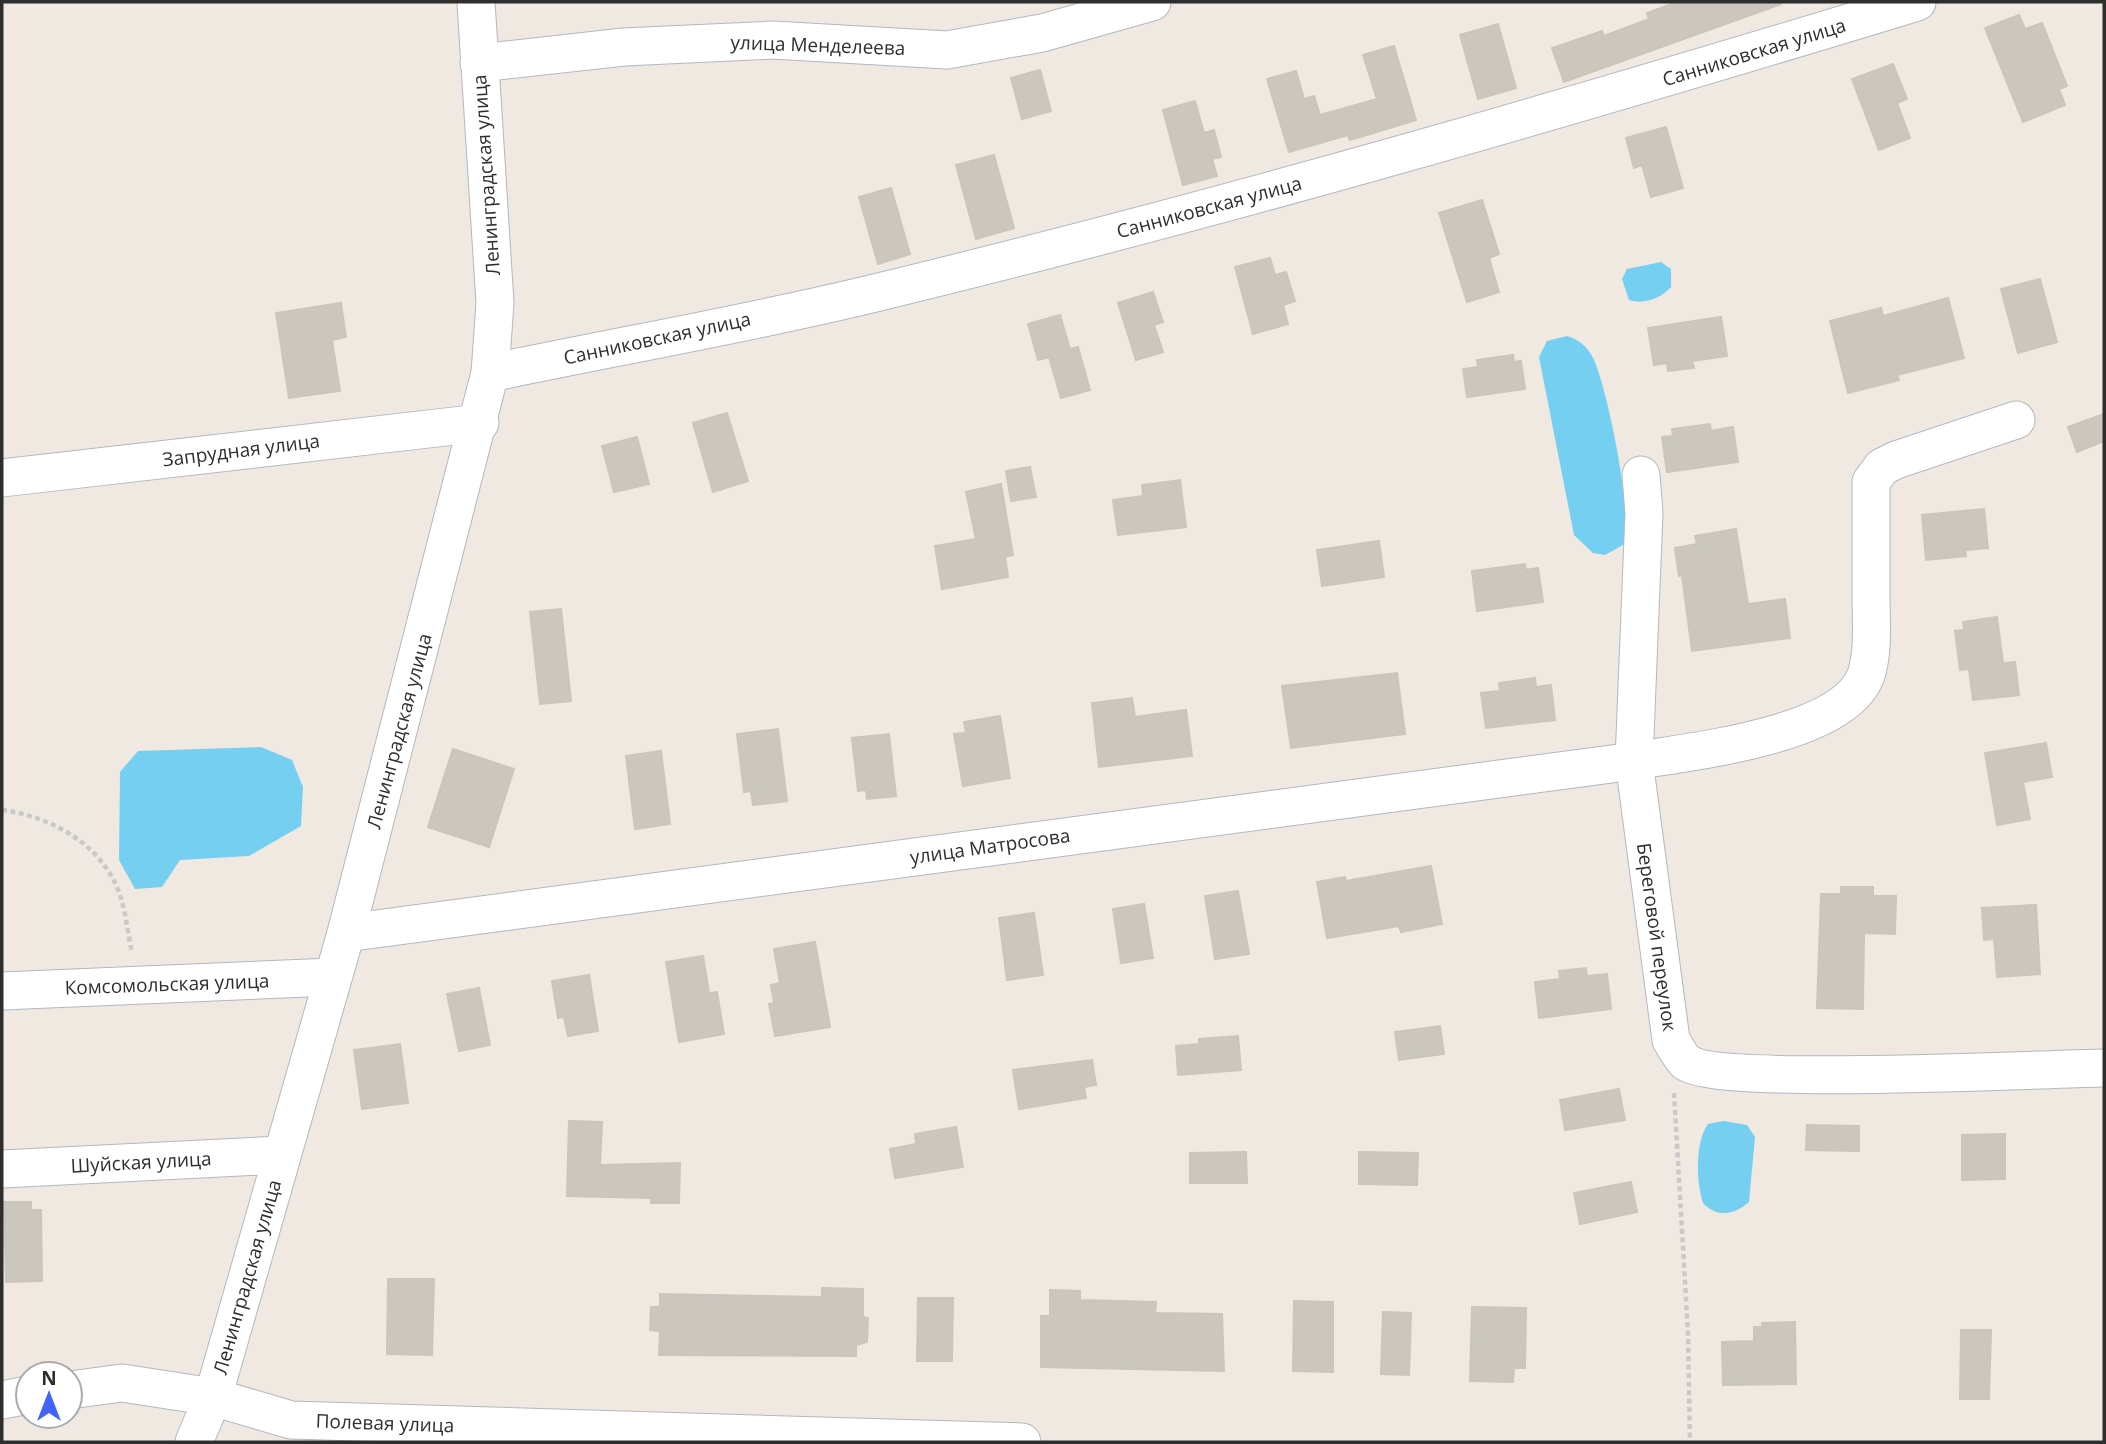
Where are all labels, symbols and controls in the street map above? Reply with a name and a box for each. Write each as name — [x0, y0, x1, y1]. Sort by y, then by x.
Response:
street label: Санниковская улица — [1659, 12, 1849, 92]
street label: улица Менделеева — [730, 29, 906, 61]
street label: Ленинградская улица — [466, 74, 506, 276]
street label: Санниковская улица — [1114, 170, 1304, 244]
street label: Санниковская улица — [561, 305, 753, 371]
street label: Запрудная улица — [161, 427, 321, 473]
street label: Ленинградская улица — [360, 630, 438, 832]
street label: улица Матросова — [908, 822, 1072, 870]
street label: Береговой переулок — [1631, 841, 1683, 1033]
street label: Комсомольская улица — [64, 967, 270, 1001]
street label: Шуйская улица — [70, 1145, 212, 1179]
street label: Ленинградская улица — [207, 1177, 287, 1377]
north arrow — [14, 1360, 84, 1430]
text: N — [41, 1365, 57, 1391]
street label: Полевая улица — [315, 1408, 455, 1438]

